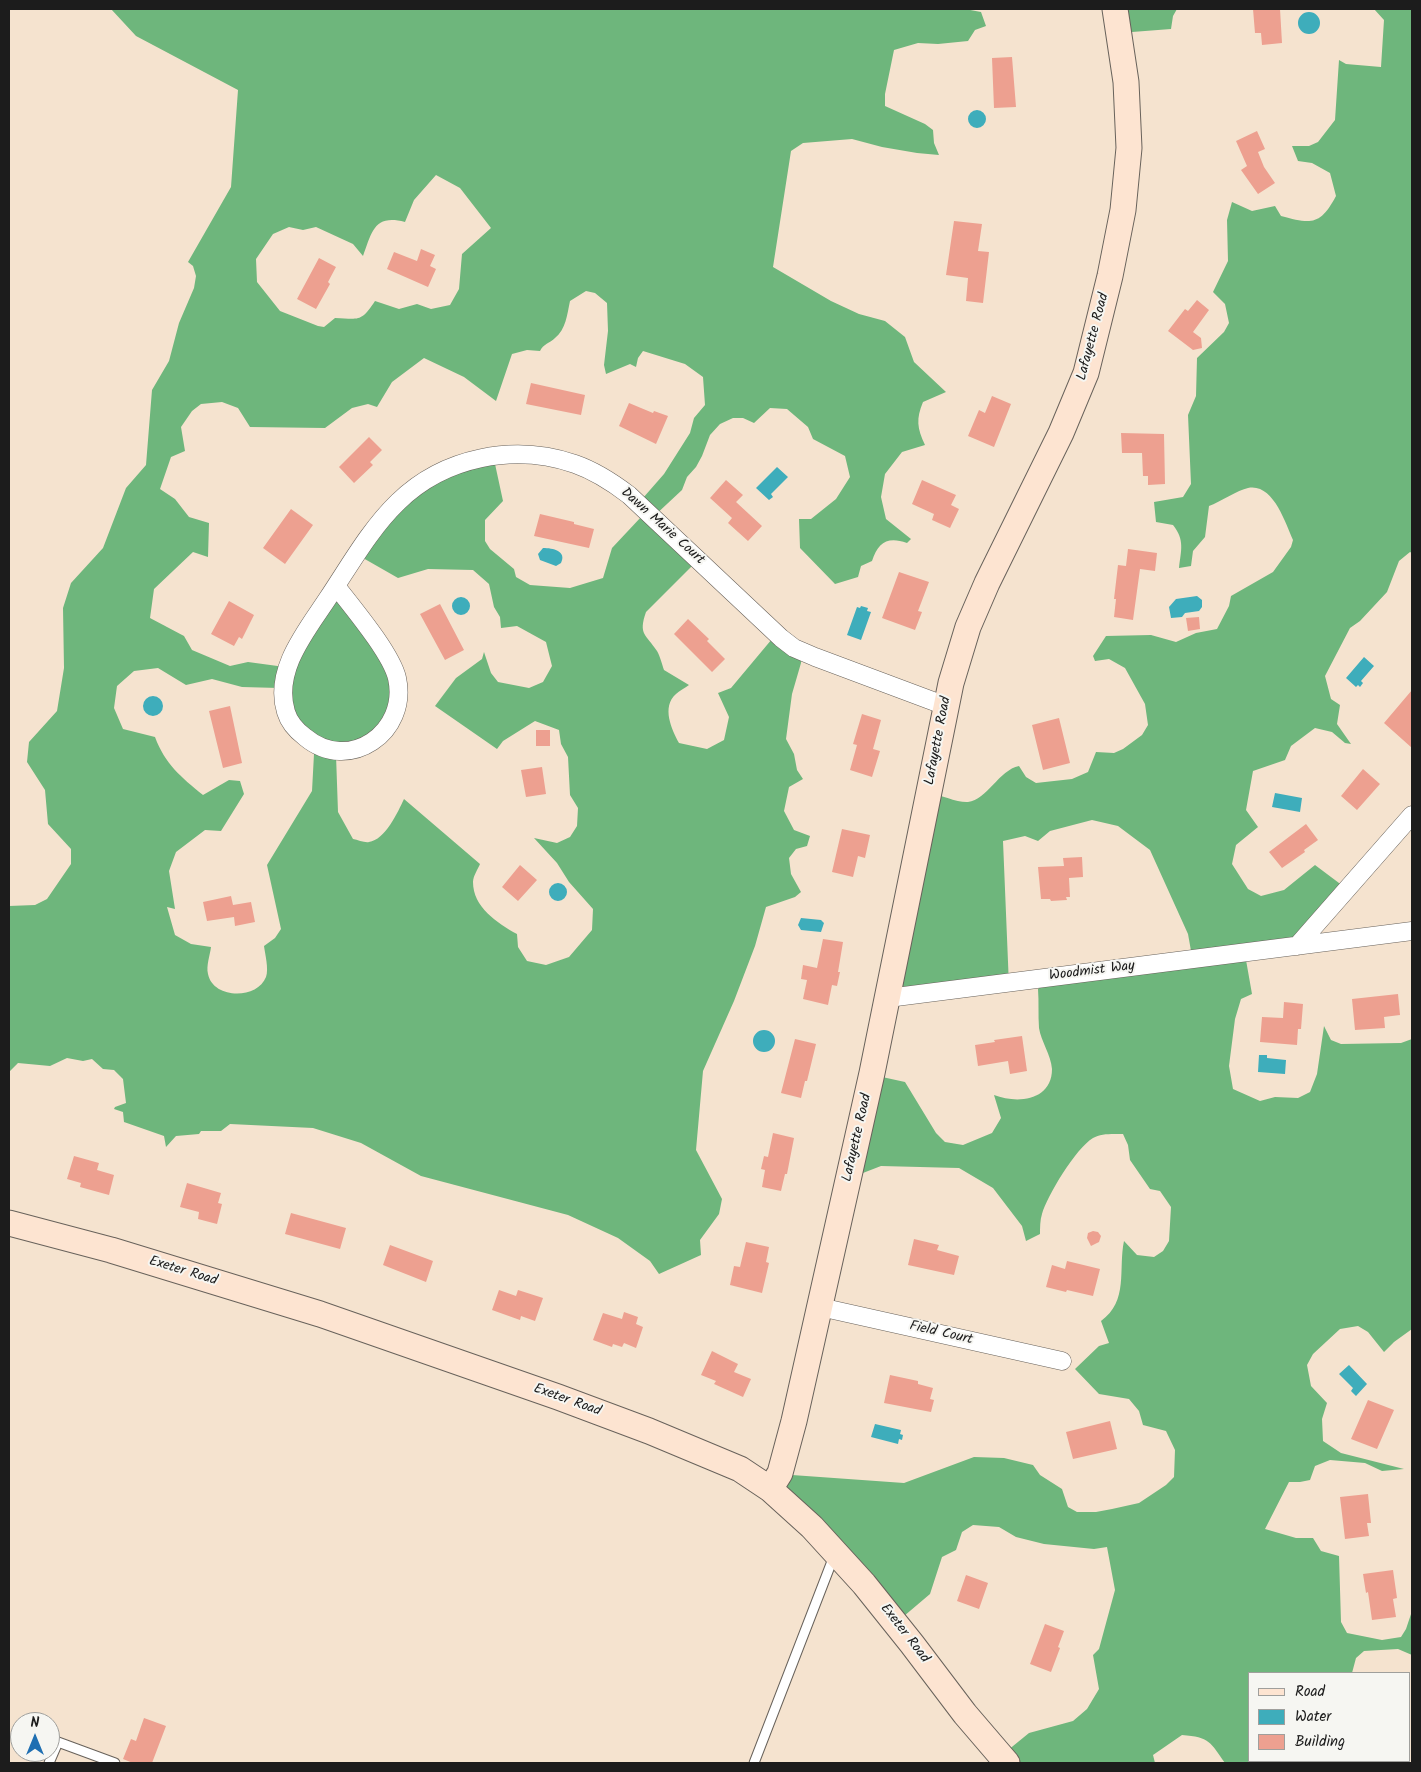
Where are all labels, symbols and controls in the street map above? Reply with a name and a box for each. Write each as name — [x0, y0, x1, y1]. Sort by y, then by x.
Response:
street label: Lafayette Road — [1074, 291, 1114, 383]
street label: Dawn Marie Court — [617, 485, 707, 569]
street label: Lafayette Road — [922, 695, 956, 787]
street label: Woodmist Way — [1048, 958, 1136, 986]
street label: Lafayette Road — [840, 1092, 876, 1184]
street label: Exeter Road — [147, 1254, 219, 1290]
street label: Field Court — [908, 1319, 974, 1349]
street label: Exeter Road — [531, 1381, 603, 1421]
street label: Exeter Road — [876, 1601, 932, 1667]
legend — [1248, 1672, 1411, 1762]
text: Road — [1295, 1680, 1325, 1704]
text: Water — [1295, 1705, 1331, 1729]
north arrow — [10, 1712, 60, 1762]
text: N — [31, 1712, 39, 1734]
text: Building — [1295, 1730, 1345, 1754]

